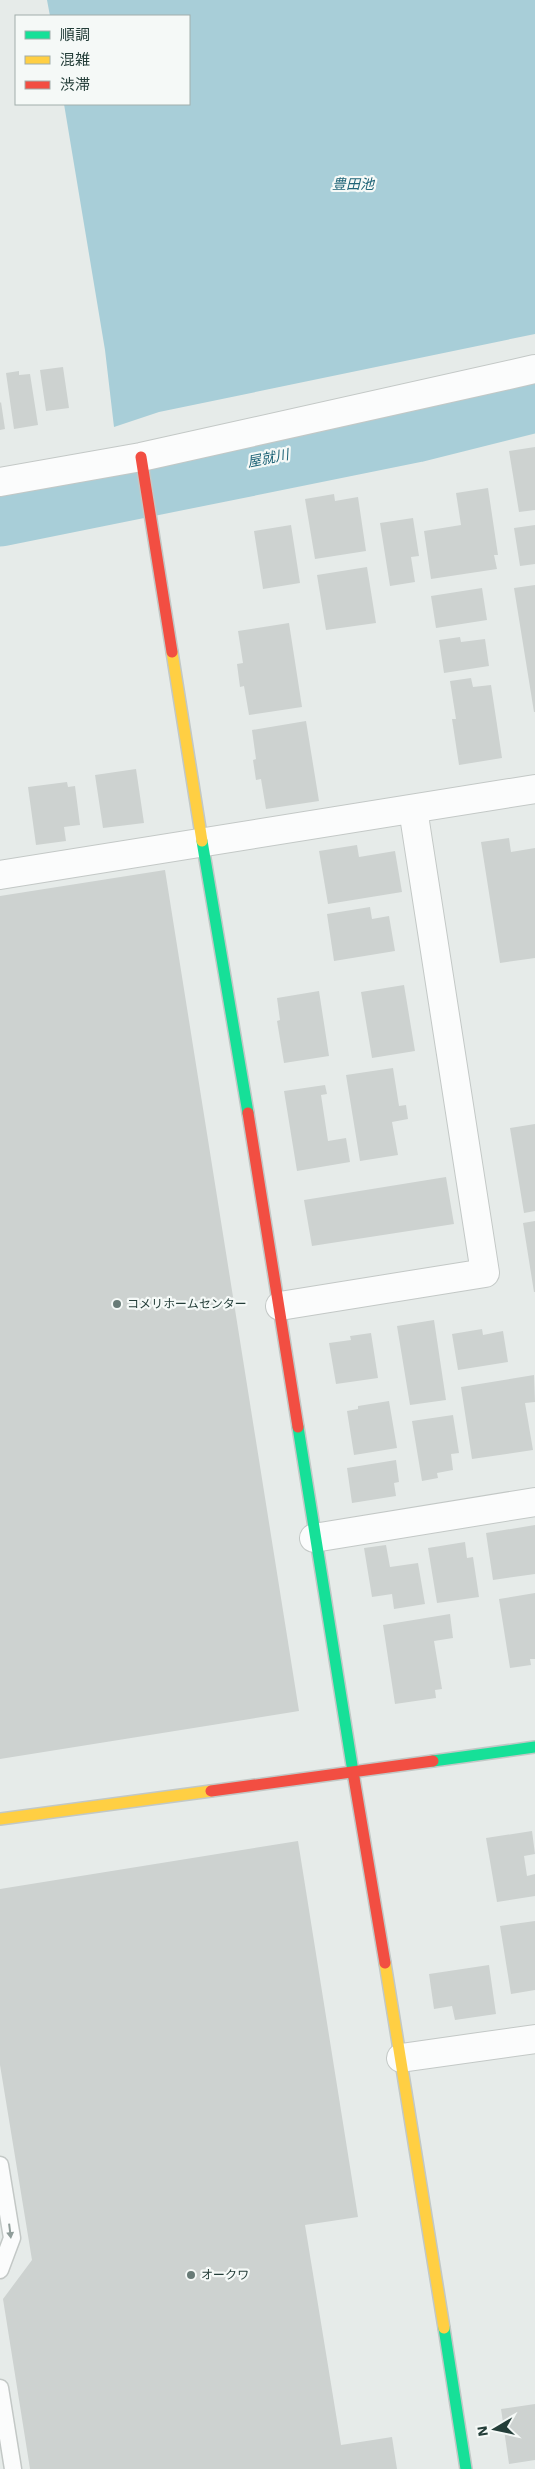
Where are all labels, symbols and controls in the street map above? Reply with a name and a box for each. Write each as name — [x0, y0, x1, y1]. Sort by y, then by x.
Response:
legend — [15, 15, 190, 105]
text: 順調 — [60, 26, 90, 44]
text: 混雑 — [60, 51, 90, 69]
text: 渋滞 — [60, 76, 90, 94]
water label: 豊田池 — [332, 176, 376, 192]
water label: 屋就川 — [246, 446, 292, 470]
place label: コメリホームセンター — [127, 1297, 247, 1311]
marker: コメリホームセンター — [111, 1298, 123, 1310]
one-way arrow — [6, 2223, 14, 2239]
place label: オークワ — [201, 2268, 249, 2282]
marker: オークワ — [185, 2269, 197, 2281]
north arrow — [470, 2404, 520, 2454]
text: N — [473, 2425, 491, 2437]

